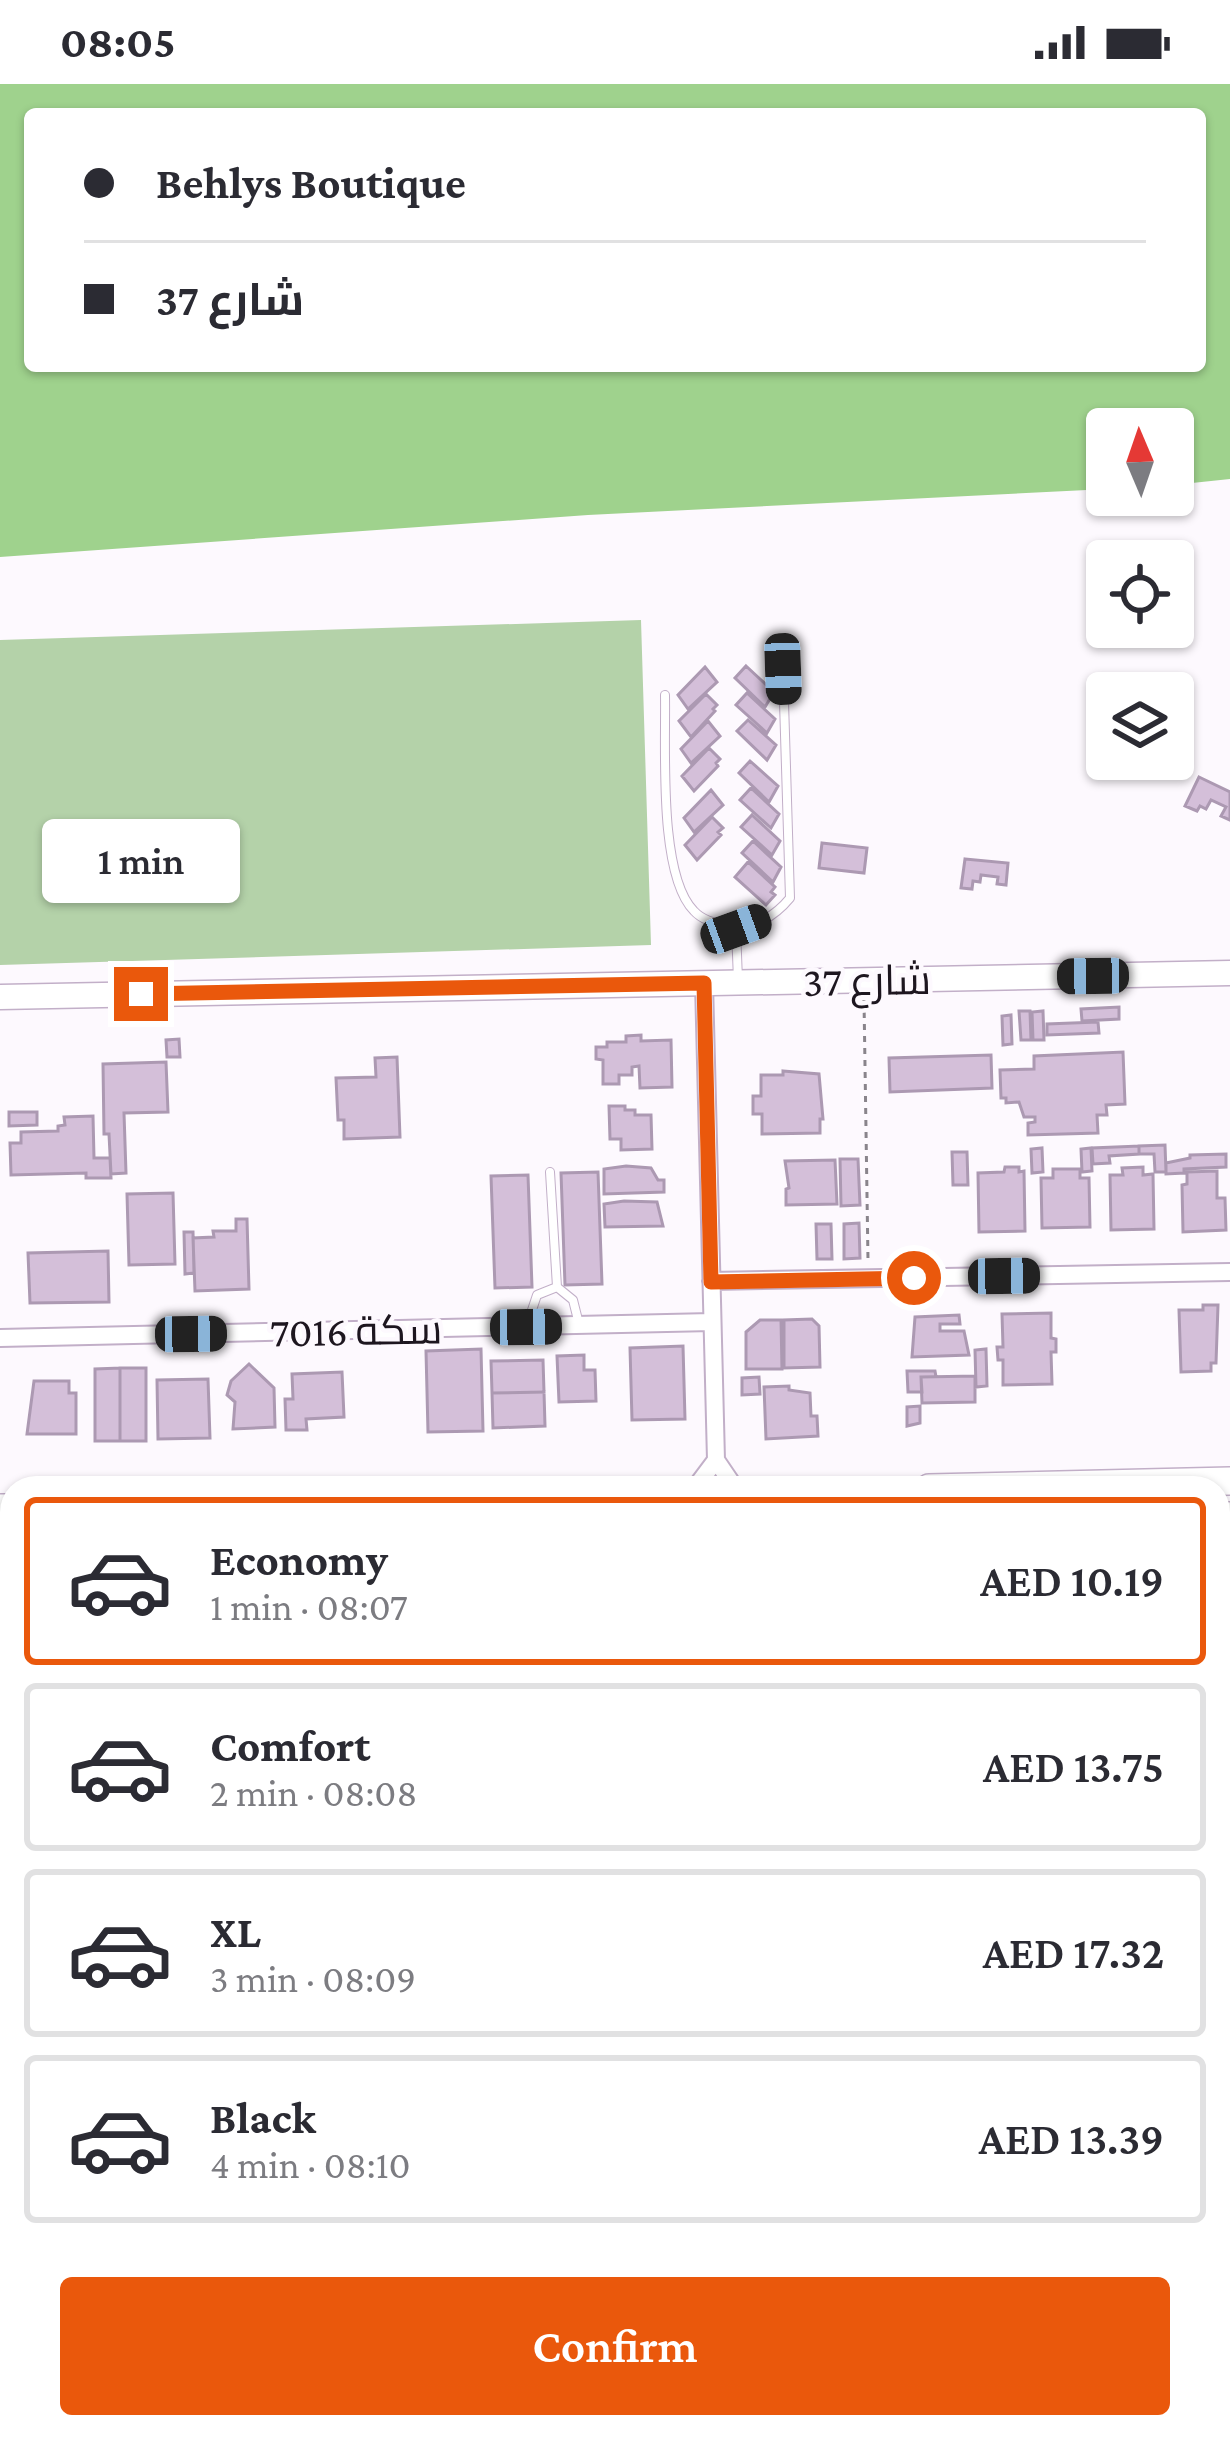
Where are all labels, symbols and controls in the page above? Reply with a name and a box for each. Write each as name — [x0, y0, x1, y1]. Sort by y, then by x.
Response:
text: 08:05 — [60, 17, 175, 67]
text: Behlys Boutique — [156, 158, 466, 208]
text: شارع 37 — [156, 275, 304, 325]
north arrow — [1086, 408, 1194, 516]
map controls — [1086, 408, 1194, 780]
button: locate — [1086, 540, 1194, 648]
car — [764, 632, 802, 706]
button: layers — [1086, 672, 1194, 780]
callout: 1 min — [42, 820, 240, 904]
text: 1 min — [98, 839, 184, 882]
car — [696, 900, 776, 958]
street label: شارع 37 — [803, 956, 932, 1009]
car — [1057, 957, 1129, 995]
route end — [114, 967, 168, 1021]
route start — [887, 1251, 941, 1305]
car — [968, 1257, 1040, 1295]
street label: سكة 7016 — [269, 1306, 443, 1355]
car — [490, 1308, 562, 1346]
car — [155, 1315, 227, 1353]
icon: car — [66, 1527, 174, 1635]
text: Economy — [210, 1535, 388, 1585]
text: AED 10.19 — [980, 1556, 1164, 1606]
text: 1 min · 08:07 — [210, 1585, 408, 1628]
icon: car — [66, 1713, 174, 1821]
text: Comfort — [210, 1721, 371, 1771]
text: AED 13.75 — [983, 1742, 1164, 1792]
text: 2 min · 08:08 — [210, 1771, 417, 1814]
icon: car — [66, 1899, 174, 2007]
text: XL — [210, 1907, 261, 1957]
text: AED 17.32 — [983, 1928, 1164, 1978]
text: 3 min · 08:09 — [210, 1957, 416, 2000]
icon: car — [66, 2085, 174, 2193]
text: Black — [210, 2093, 316, 2143]
text: AED 13.39 — [979, 2114, 1164, 2164]
text: 4 min · 08:10 — [210, 2143, 411, 2186]
button: Confirm — [60, 2277, 1170, 2415]

